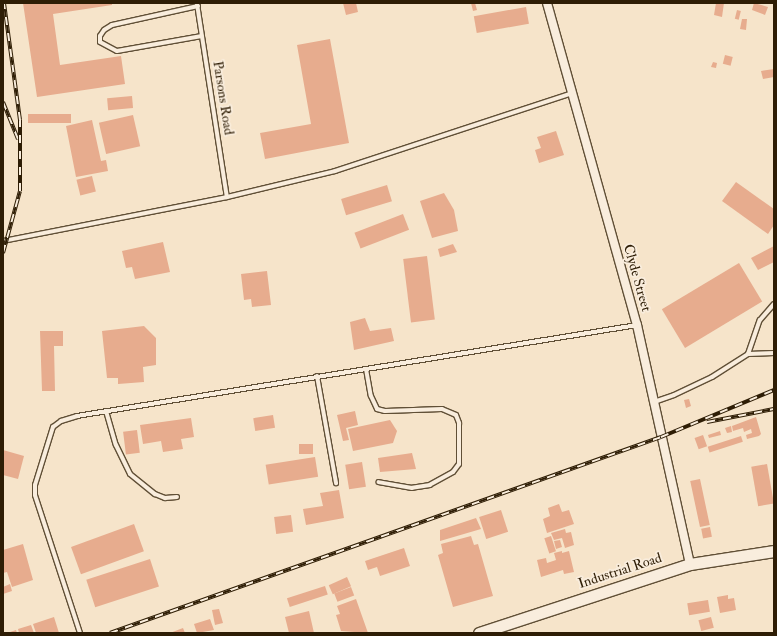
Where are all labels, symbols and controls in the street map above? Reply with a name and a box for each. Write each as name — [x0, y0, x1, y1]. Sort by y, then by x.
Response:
street label: Parsons Road — [209, 60, 237, 136]
street label: Clyde Street — [619, 242, 655, 314]
street label: Industrial Road — [576, 550, 664, 592]

